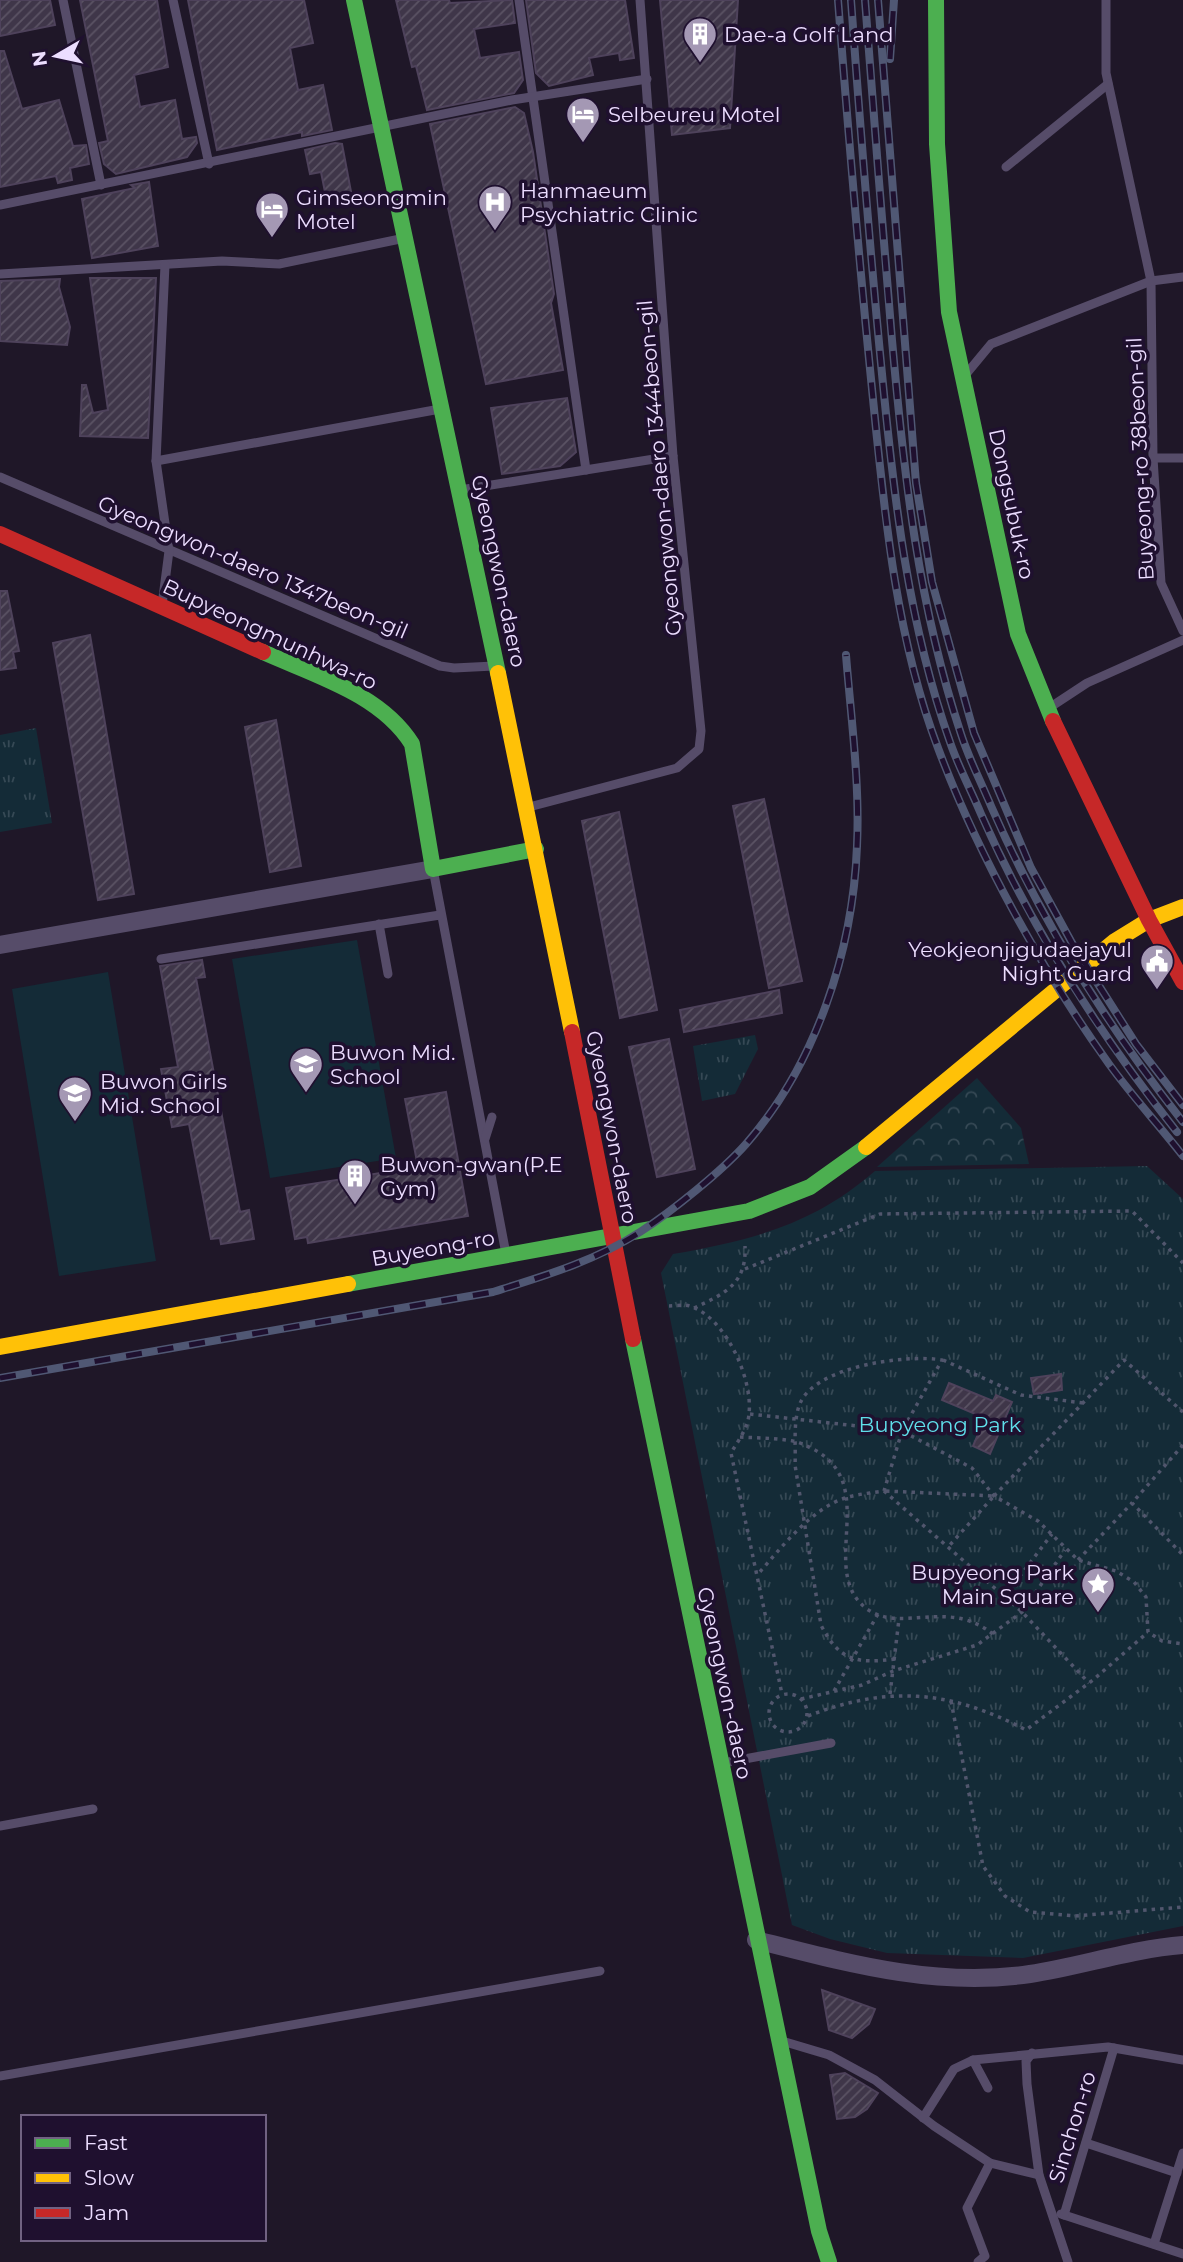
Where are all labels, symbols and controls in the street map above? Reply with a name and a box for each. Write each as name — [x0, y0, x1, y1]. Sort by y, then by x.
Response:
building icon: Dae-a Golf Land — [681, 15, 719, 64]
north arrow — [21, 21, 91, 91]
place label: Dae-a Golf Land — [724, 22, 893, 47]
text: N — [27, 49, 52, 68]
hotel icon: Selbeureu Motel — [564, 95, 602, 144]
place label: Selbeureu Motel — [608, 102, 780, 127]
place label: Hanmaeum Psychiatric Clinic — [520, 178, 698, 227]
hospital icon: Hanmaeum Psychiatric Clinic — [476, 183, 514, 232]
place label: Gimseongmin Motel — [296, 185, 447, 234]
hotel icon: Gimseongmin Motel — [253, 190, 291, 239]
street label: Gyeongwon-daero 1344beon-gil — [632, 299, 686, 637]
street label: Buyeong-ro 38beon-gil — [1121, 337, 1159, 581]
street label: Dongsubuk-ro — [984, 426, 1040, 582]
street label: Gyeongwon-daero — [466, 472, 532, 670]
street label: Gyeongwon-daero 1347beon-gil — [94, 490, 412, 644]
street label: Bupyeongmunhwa-ro — [159, 573, 381, 695]
place label: Yeokjeonjigudaejayul Night Guard — [908, 937, 1132, 986]
public building icon: Yeokjeonjigudaejayul Night Guard — [1138, 942, 1176, 991]
street label: Gyeongwon-daero — [581, 1028, 643, 1226]
place label: Buwon Mid. School — [330, 1040, 455, 1089]
school or university icon: Buwon Mid. School — [287, 1045, 325, 1094]
place label: Buwon Girls Mid. School — [100, 1069, 227, 1118]
school or university icon: Buwon Girls Mid. School — [56, 1074, 94, 1123]
place label: Buwon-gwan(P.E Gym) — [380, 1152, 563, 1201]
building icon: Buwon-gwan(P.E Gym) — [336, 1157, 374, 1206]
street label: Buyeong-ro — [369, 1225, 497, 1271]
park label: Bupyeong Park — [859, 1412, 1022, 1437]
place label: Bupyeong Park Main Square — [911, 1560, 1074, 1609]
place icon: Bupyeong Park Main Square — [1079, 1565, 1117, 1614]
street label: Gyeongwon-daero — [692, 1584, 758, 1782]
street label: Sinchon-ro — [1043, 2068, 1101, 2186]
legend — [21, 2115, 266, 2241]
text: Fast — [84, 2130, 128, 2155]
text: Slow — [84, 2165, 134, 2190]
text: Jam — [83, 2200, 129, 2225]

